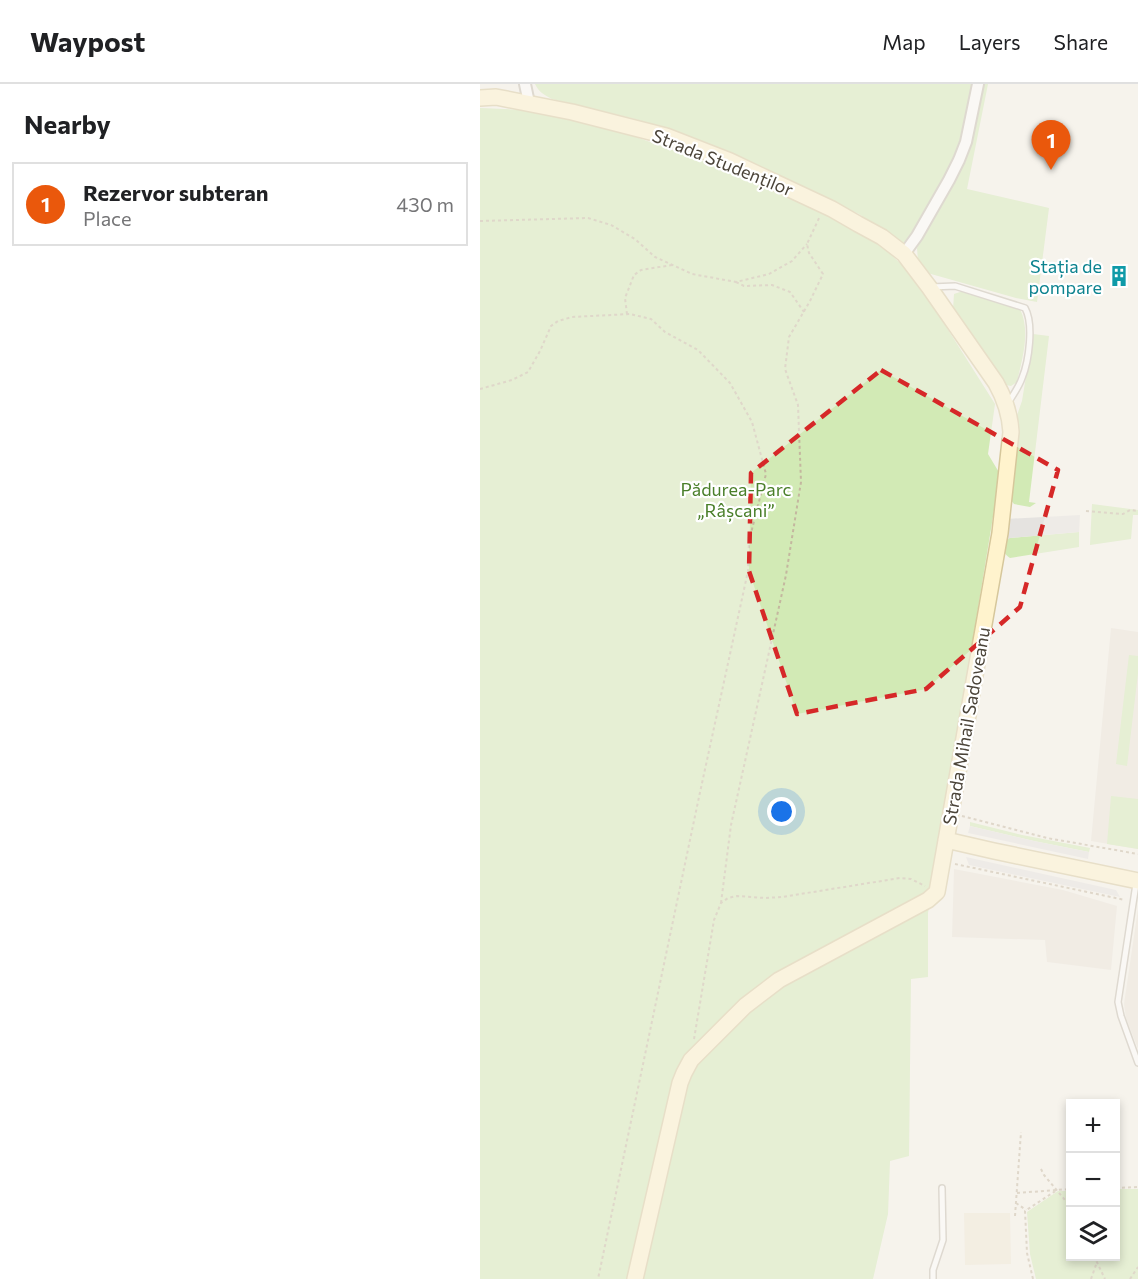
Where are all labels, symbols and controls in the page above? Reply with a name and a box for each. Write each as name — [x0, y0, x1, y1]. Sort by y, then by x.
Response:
text: Waypost — [30, 24, 145, 58]
text: Map — [882, 29, 926, 54]
text: Layers — [959, 29, 1021, 54]
text: Share — [1054, 29, 1108, 54]
text: Nearby — [24, 108, 111, 139]
pin: 1 — [1032, 120, 1070, 170]
street label: Strada Studenților — [649, 124, 797, 201]
text: Rezervor subteran — [83, 179, 269, 206]
text: 1 — [41, 192, 50, 216]
text: 430 m — [396, 192, 454, 216]
text: Place — [83, 206, 132, 230]
place label: Stația de pompare — [1028, 255, 1102, 298]
building icon: Stația de pompare — [1107, 264, 1131, 288]
park label: Pădurea-Parc „Râșcani” — [681, 478, 792, 522]
street label: Strada Mihail Sadoveanu — [938, 625, 994, 827]
your location — [767, 797, 796, 826]
map controls — [1066, 1099, 1120, 1261]
button: + — [1066, 1099, 1120, 1153]
button: − — [1066, 1153, 1120, 1207]
button: layers — [1066, 1207, 1120, 1261]

